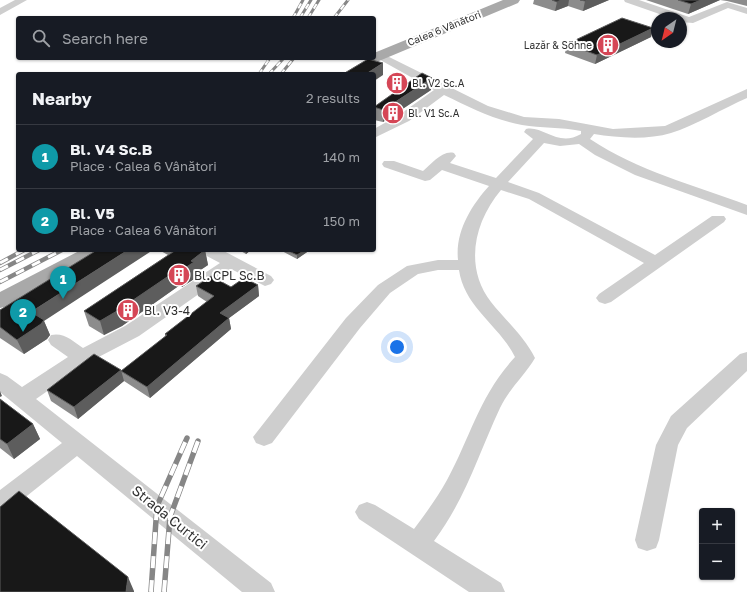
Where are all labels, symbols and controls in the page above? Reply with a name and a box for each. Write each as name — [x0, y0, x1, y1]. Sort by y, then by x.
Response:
street label: Calea 6 Vânători — [406, 8, 482, 48]
north arrow — [651, 12, 687, 48]
search box — [16, 16, 376, 60]
icon: search — [30, 27, 52, 49]
text: Search here — [62, 29, 148, 47]
building icon: Lazăr & Söhne — [595, 32, 621, 58]
place label: Lazăr & Söhne — [524, 39, 592, 51]
building icon: Bl. V2 Sc.A — [384, 70, 410, 96]
place label: Bl. V2 Sc.A — [412, 77, 465, 89]
text: Nearby — [32, 88, 92, 109]
text: 2 results — [306, 90, 360, 106]
building icon: Bl. V1 Sc.A — [380, 100, 406, 126]
place label: Bl. V1 Sc.A — [408, 107, 460, 119]
text: Bl. V4 Sc.B — [70, 140, 152, 158]
text: 1 — [42, 149, 48, 165]
text: 140 m — [323, 149, 360, 165]
text: Place · Calea 6 Vânători — [70, 158, 217, 174]
text: Bl. V5 — [70, 204, 115, 222]
text: 2 — [41, 213, 49, 229]
text: 150 m — [323, 213, 360, 229]
text: Place · Calea 6 Vânători — [70, 222, 217, 238]
building icon: Bl. CPL Sc.B — [166, 262, 192, 288]
pin: 1 — [50, 266, 76, 299]
place label: Bl. CPL Sc.B — [194, 268, 265, 283]
building icon: Bl. V3-4 — [115, 297, 141, 323]
pin: 2 — [10, 299, 36, 332]
place label: Bl. V3-4 — [144, 303, 190, 318]
your location — [387, 337, 407, 357]
street label: Strada Curtici — [129, 481, 211, 553]
map controls — [699, 508, 735, 580]
button: + — [699, 508, 735, 544]
button: − — [699, 544, 735, 580]

